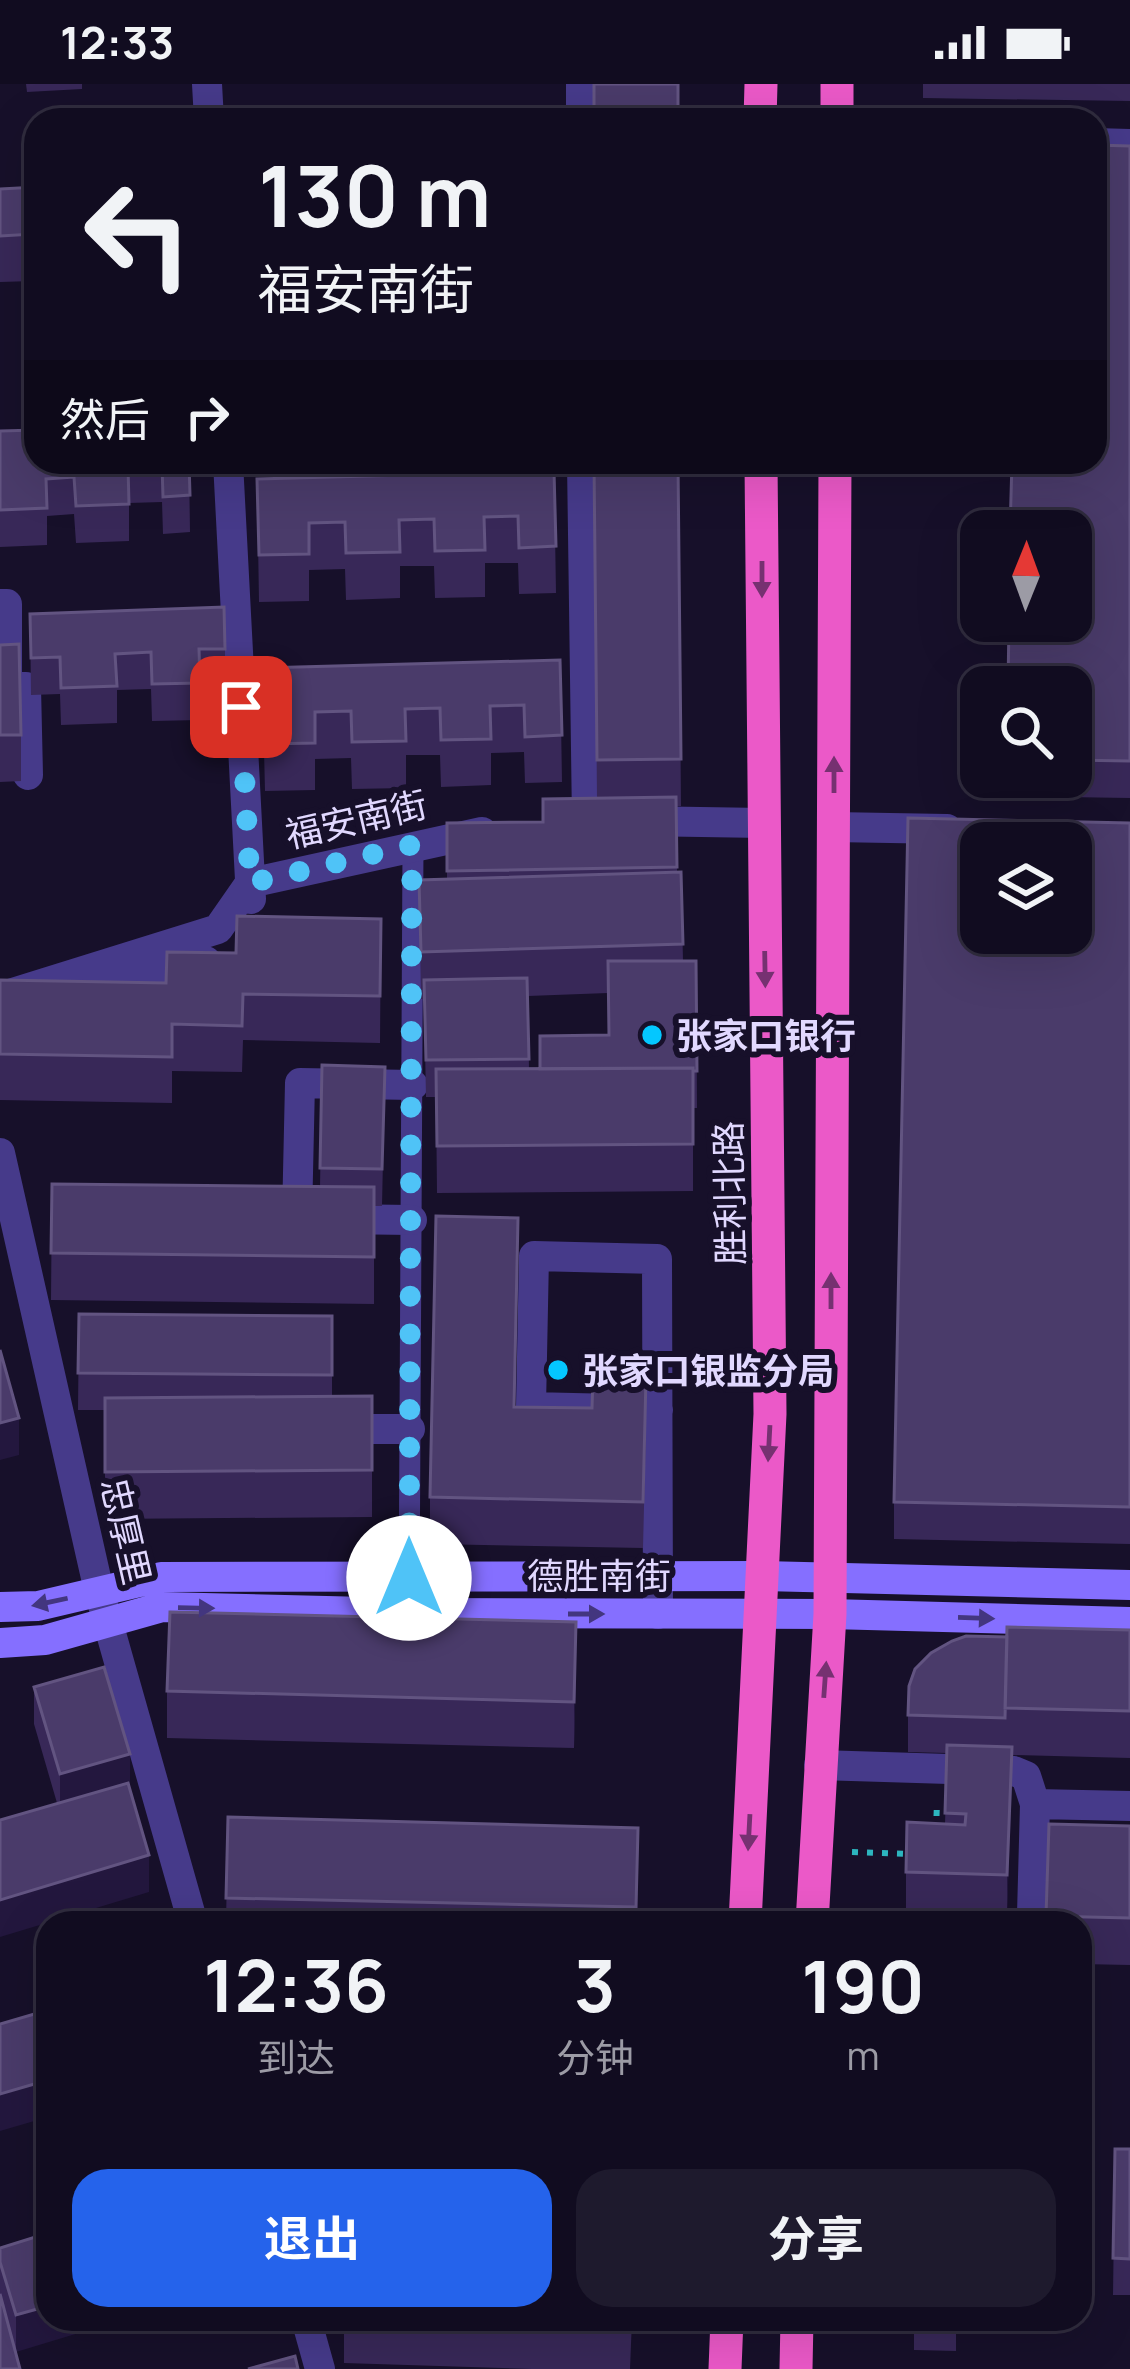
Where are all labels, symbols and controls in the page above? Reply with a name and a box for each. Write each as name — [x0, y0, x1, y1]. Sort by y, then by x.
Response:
text: 12:33 — [60, 11, 174, 73]
text: 130 m — [258, 137, 491, 252]
icon: left — [60, 156, 216, 312]
text: 福安南街 — [258, 251, 474, 325]
icon: right — [174, 384, 240, 450]
text: 然后 — [60, 388, 150, 450]
north arrow — [960, 510, 1092, 642]
map controls — [960, 510, 1092, 954]
one-way arrow — [752, 561, 772, 599]
pin — [190, 656, 292, 758]
button: search — [960, 666, 1092, 798]
icon: arrive — [208, 674, 274, 740]
one-way arrow — [824, 755, 844, 793]
street label: 福安南街 — [280, 779, 432, 859]
button: layers — [960, 822, 1092, 954]
one-way arrow — [755, 951, 775, 989]
place label: 张家口银行 — [676, 1011, 856, 1060]
marker: 张家口银行 — [639, 1022, 665, 1048]
street label: 胜利北路 — [703, 1121, 755, 1265]
one-way arrow — [821, 1271, 841, 1309]
place label: 张家口银监分局 — [582, 1346, 834, 1395]
marker: 张家口银监分局 — [545, 1357, 571, 1383]
one-way arrow — [759, 1425, 778, 1463]
street label: 忠厚里 — [90, 1473, 162, 1589]
position arrow — [346, 1515, 472, 1641]
street label: 德胜南街 — [527, 1551, 671, 1600]
one-way arrow — [31, 1594, 69, 1613]
one-way arrow — [178, 1599, 216, 1618]
one-way arrow — [568, 1604, 606, 1624]
one-way arrow — [958, 1609, 996, 1628]
one-way arrow — [816, 1661, 835, 1698]
one-way arrow — [739, 1814, 758, 1852]
text: 12:36 — [203, 1935, 389, 2034]
text: 3 — [574, 1935, 616, 2034]
text: 190 — [801, 1936, 925, 2035]
text: m — [846, 2028, 880, 2082]
text: 到达 — [257, 2030, 335, 2084]
text: 分钟 — [556, 2030, 634, 2084]
button: 退出 — [72, 2169, 552, 2307]
button: 分享 — [576, 2169, 1056, 2307]

